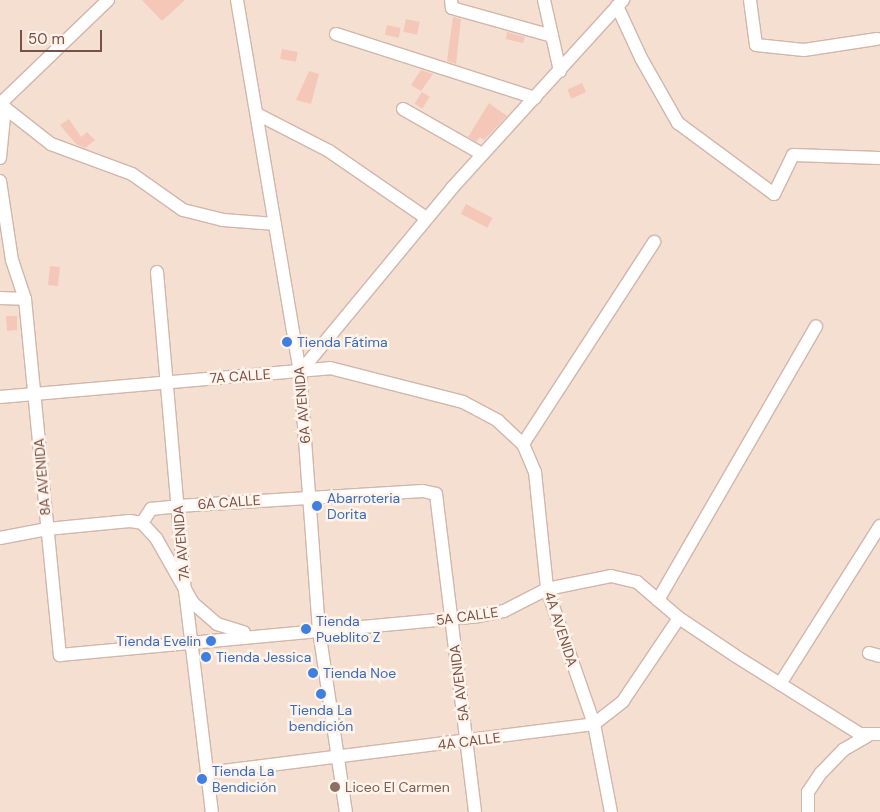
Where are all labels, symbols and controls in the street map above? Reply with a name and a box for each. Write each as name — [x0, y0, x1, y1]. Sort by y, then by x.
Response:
scale bar — [22, 20, 105, 52]
text: 50 m — [28, 29, 65, 49]
place label: Tienda Fátima — [297, 334, 388, 350]
marker: Tienda Fátima — [281, 336, 293, 348]
street label: 7A CALLE — [209, 365, 271, 387]
street label: 6A AVENIDA — [290, 366, 314, 444]
street label: 8A AVENIDA — [30, 438, 54, 516]
place label: Abarroteria Dorita — [327, 490, 400, 522]
street label: 6A CALLE — [197, 491, 261, 513]
marker: Abarroteria Dorita — [311, 500, 323, 512]
street label: 7A AVENIDA — [169, 505, 193, 581]
street label: 4A AVENIDA — [541, 589, 581, 669]
street label: 5A CALLE — [435, 603, 499, 629]
place label: Tienda Pueblito Z — [316, 613, 380, 646]
marker: Tienda Pueblito Z — [300, 623, 312, 635]
place label: Tienda Evelin — [116, 633, 201, 649]
marker: Tienda Evelin — [205, 635, 217, 647]
street label: 5A AVENIDA — [446, 644, 472, 722]
place label: Tienda Jessica — [216, 649, 311, 665]
marker: Tienda Jessica — [200, 651, 212, 663]
place label: Tienda Noe — [323, 665, 396, 681]
marker: Tienda Noe — [307, 667, 319, 679]
marker: Tienda La bendición — [315, 688, 327, 700]
place label: Tienda La bendición — [289, 702, 353, 734]
street label: 4A CALLE — [437, 729, 501, 753]
place label: Tienda La Bendición — [212, 763, 276, 796]
marker: Tienda La Bendición — [196, 773, 208, 785]
place label: Liceo El Carmen — [345, 779, 450, 795]
marker: Liceo El Carmen — [329, 781, 341, 793]

